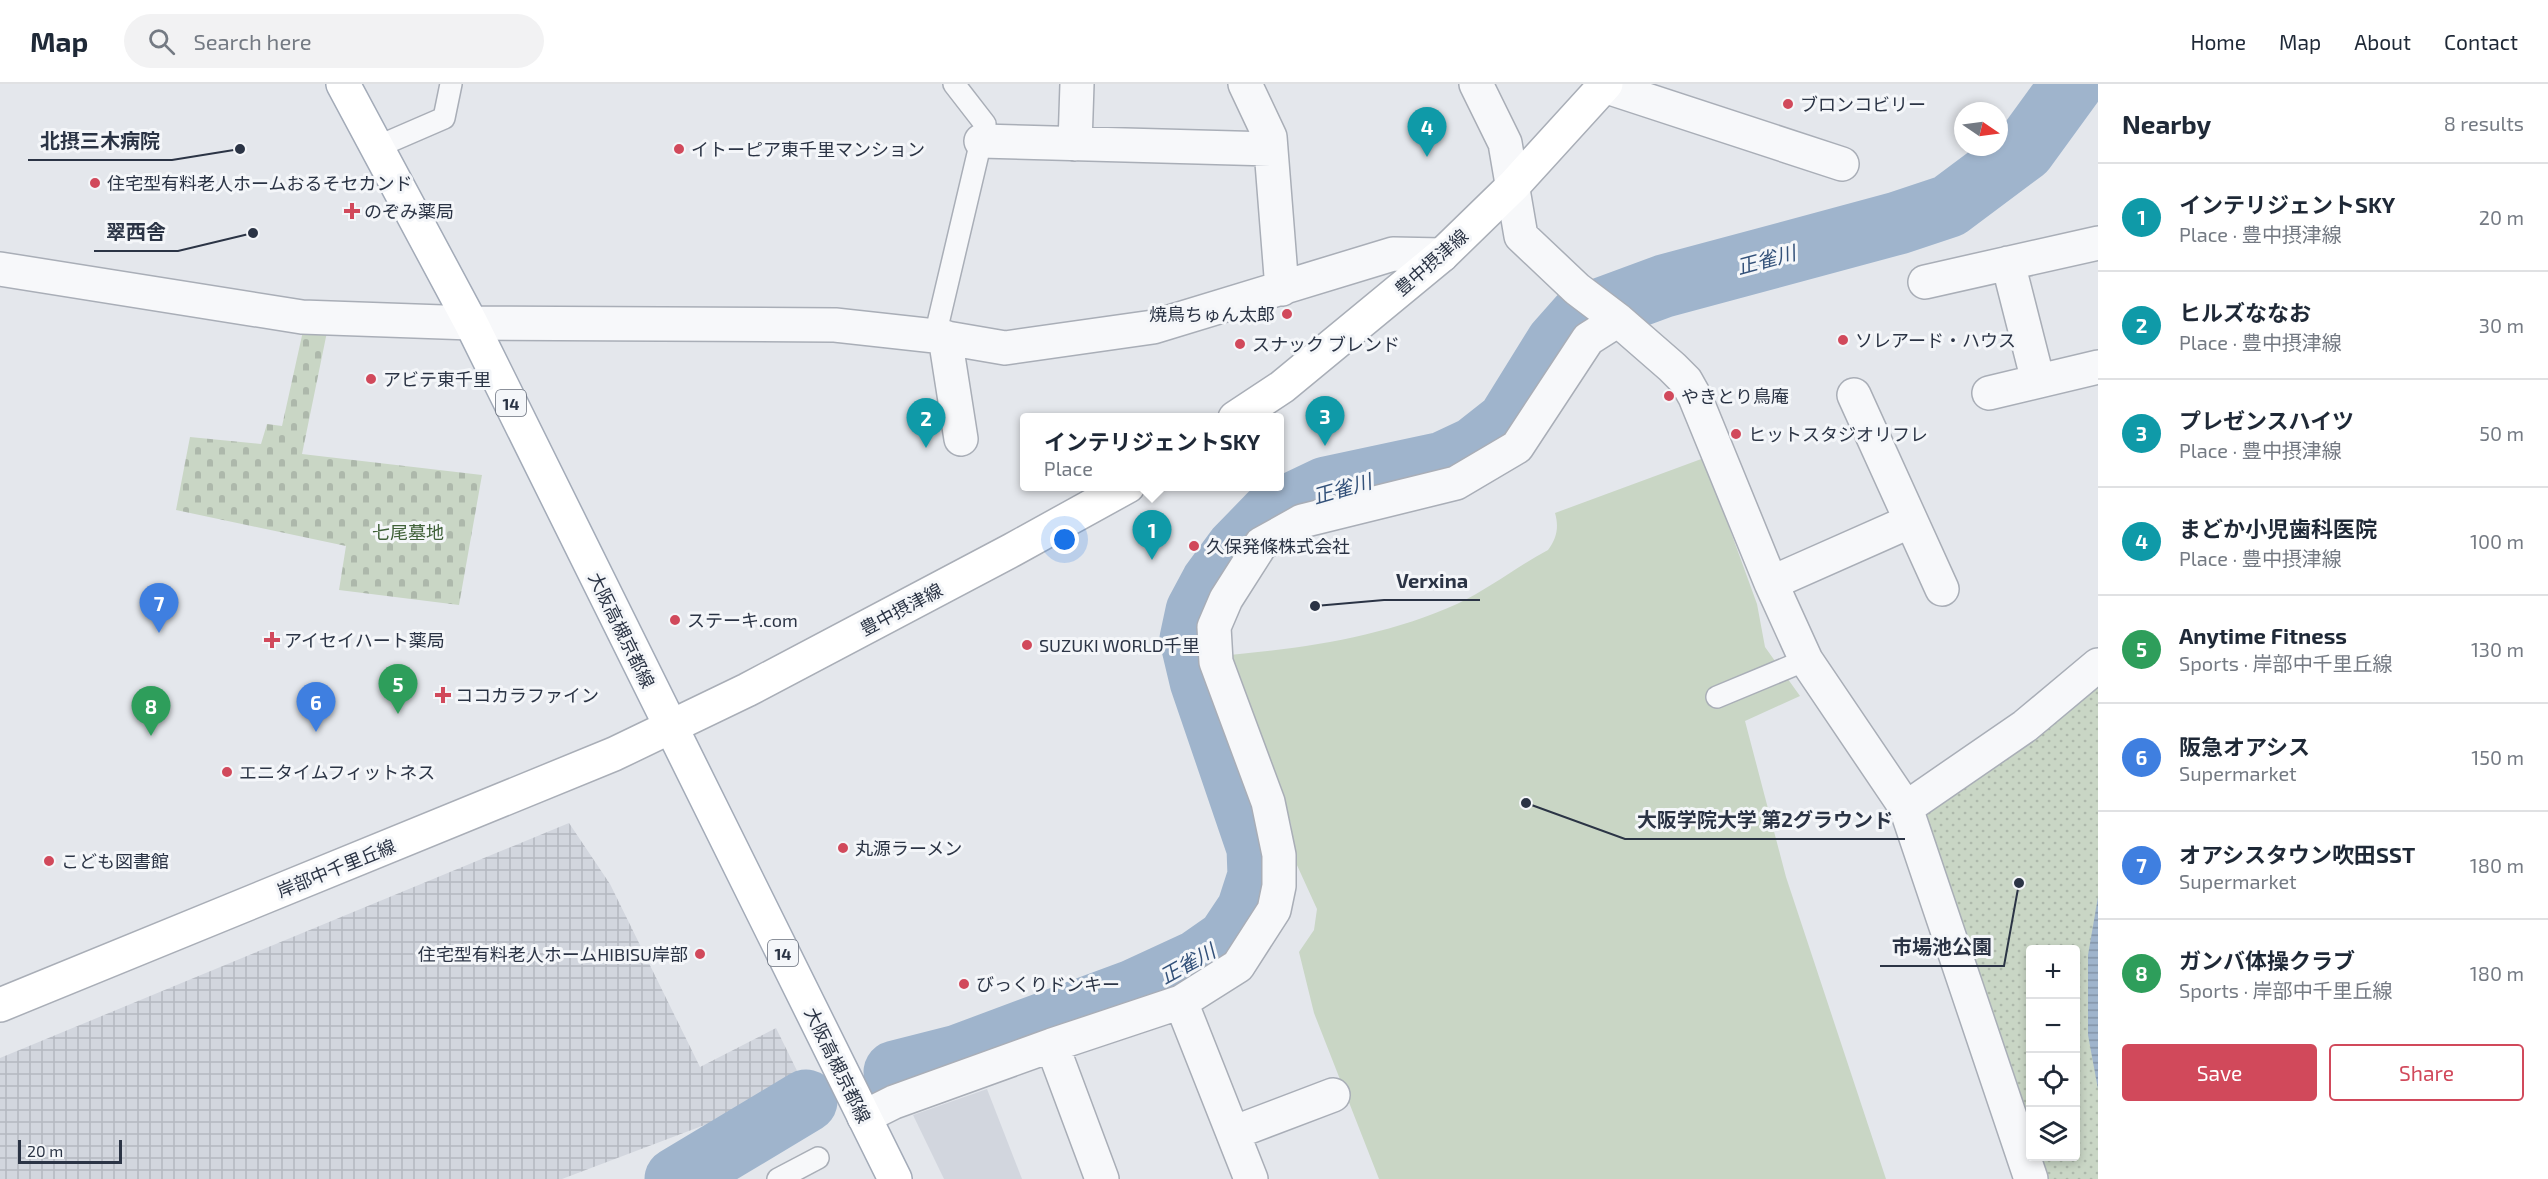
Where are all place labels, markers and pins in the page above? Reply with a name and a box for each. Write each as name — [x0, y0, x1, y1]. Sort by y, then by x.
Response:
place label: ブロンコビリー — [1800, 93, 1926, 115]
marker: ブロンコビリー — [1781, 97, 1795, 111]
pin: 4 — [1408, 107, 1446, 157]
callout: 北摂三木病院 — [28, 122, 172, 160]
place label: イトーピア東千里マンション — [691, 138, 925, 160]
marker: イトーピア東千里マンション — [672, 142, 686, 156]
place label: 住宅型有料老人ホームおるそセカンド — [107, 172, 412, 194]
marker: 住宅型有料老人ホームおるそセカンド — [88, 176, 102, 190]
place label: のぞみ薬局 — [364, 200, 454, 222]
marker: のぞみ薬局 — [345, 204, 359, 218]
callout: 翠西舎 — [94, 213, 178, 251]
place label: 焼鳥ちゅん太郎 — [1149, 303, 1275, 325]
marker: 焼鳥ちゅん太郎 — [1280, 307, 1294, 321]
place label: ソレアード・ハウス — [1855, 329, 2016, 351]
place label: スナック ブレンド — [1252, 333, 1400, 355]
marker: ソレアード・ハウス — [1836, 333, 1850, 347]
marker: スナック ブレンド — [1233, 337, 1247, 351]
place label: アビテ東千里 — [383, 368, 491, 390]
marker: アビテ東千里 — [364, 372, 378, 386]
place label: やきとり鳥庵 — [1681, 385, 1789, 407]
marker: やきとり鳥庵 — [1662, 389, 1676, 403]
pin: 3 — [1306, 396, 1344, 446]
pin: 2 — [906, 398, 946, 448]
place label: ヒットスタジオリフレ — [1748, 423, 1928, 445]
marker: ヒットスタジオリフレ — [1729, 427, 1743, 441]
pin: 1 — [1132, 510, 1172, 560]
place label: 久保発條株式会社 — [1206, 535, 1350, 557]
marker: 久保発條株式会社 — [1187, 539, 1201, 553]
callout: Verxina — [1384, 562, 1480, 600]
pin: 7 — [140, 584, 178, 633]
place label: ステーキ.com — [687, 609, 798, 631]
marker: ステーキ.com — [668, 613, 682, 627]
place label: アイセイハート薬局 — [284, 629, 445, 651]
marker: アイセイハート薬局 — [265, 633, 279, 647]
place label: SUZUKI WORLD千里 — [1039, 634, 1200, 656]
marker: SUZUKI WORLD千里 — [1020, 638, 1034, 652]
pin: 5 — [378, 664, 418, 714]
pin: 6 — [296, 682, 336, 732]
place label: ココカラファイン — [455, 684, 599, 706]
pin: 8 — [132, 686, 170, 736]
marker: ココカラファイン — [436, 688, 450, 702]
place label: エニタイムフィットネス — [239, 761, 435, 783]
marker: エニタイムフィットネス — [220, 765, 234, 779]
callout: 大阪学院大学 第2グラウンド — [1625, 801, 1905, 839]
place label: 丸源ラーメン — [855, 837, 962, 859]
marker: 丸源ラーメン — [836, 841, 850, 855]
place label: こども図書館 — [61, 850, 169, 872]
marker: こども図書館 — [42, 854, 56, 868]
callout: 市場池公園 — [1880, 928, 2004, 966]
place label: 住宅型有料老人ホームHIBISU岸部 — [418, 943, 688, 965]
marker: 住宅型有料老人ホームHIBISU岸部 — [693, 947, 707, 961]
place label: びっくりドンキー — [976, 973, 1120, 995]
marker: びっくりドンキー — [957, 977, 971, 991]

